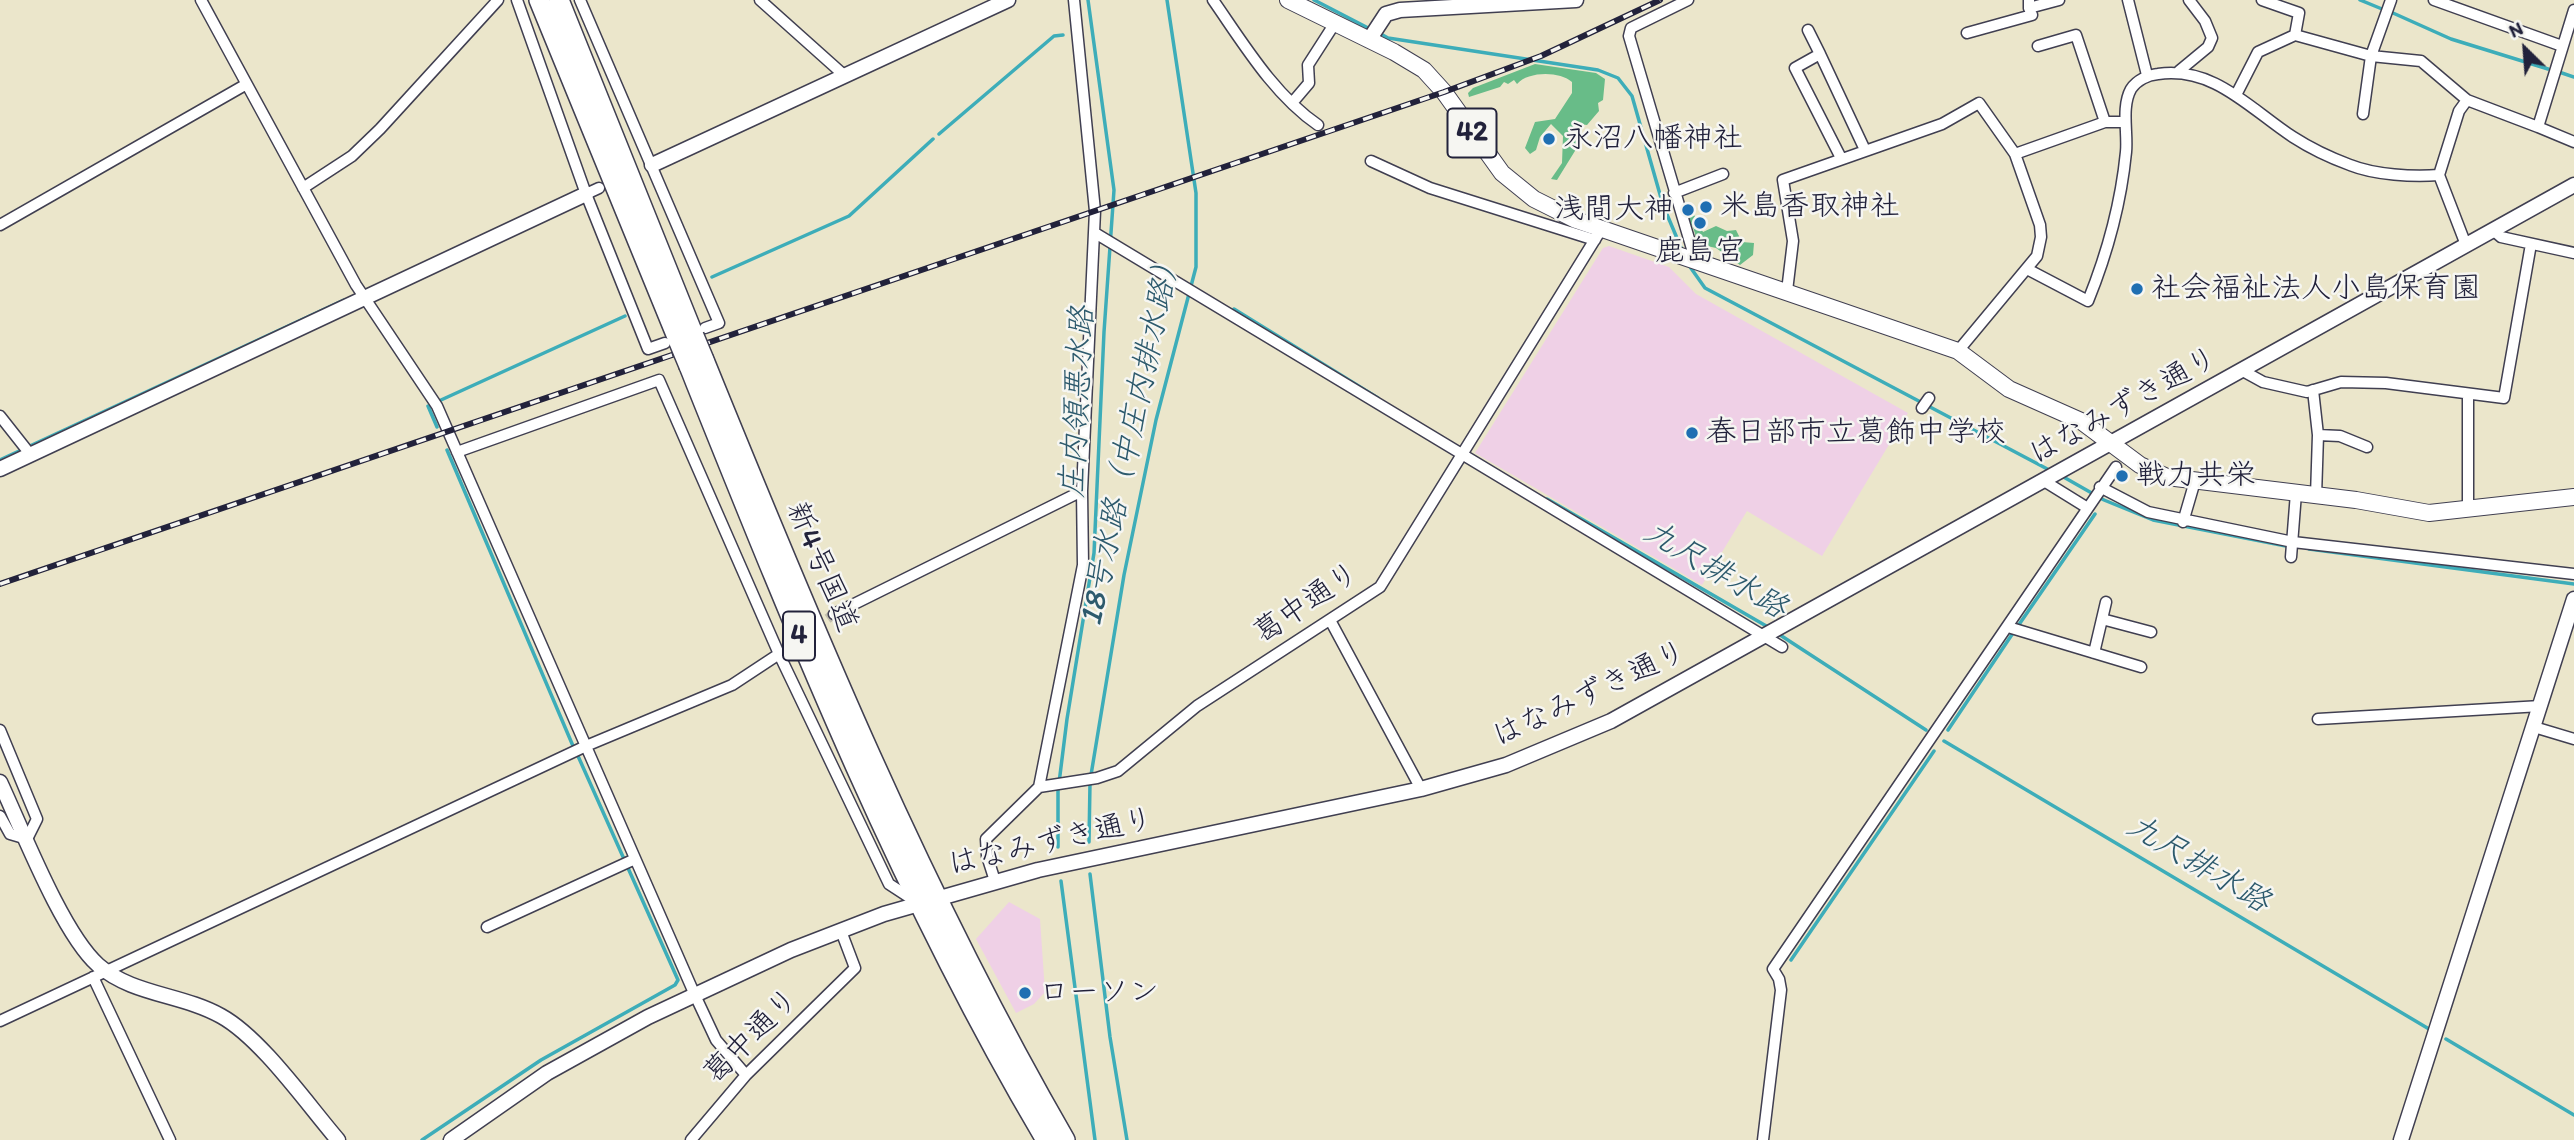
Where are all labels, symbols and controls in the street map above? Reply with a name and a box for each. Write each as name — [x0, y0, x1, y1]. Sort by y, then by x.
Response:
north arrow — [2490, 14, 2560, 84]
text: N — [2505, 16, 2527, 43]
road number: 42 — [1448, 108, 1496, 158]
place label: 永沼八幡神社 — [1563, 121, 1743, 157]
marker: 永沼八幡神社 — [1541, 131, 1557, 147]
place label: 米島香取神社 — [1720, 189, 1900, 225]
place label: 浅間大神 — [1554, 192, 1674, 228]
marker: 米島香取神社 — [1698, 199, 1714, 215]
marker: 浅間大神 — [1680, 202, 1696, 218]
marker: 鹿島宮 — [1692, 215, 1708, 231]
place label: 鹿島宮 — [1655, 234, 1745, 270]
water label: 18号水路（中庄内排水路） — [1073, 245, 1191, 629]
place label: 社会福祉法人小島保育園 — [2151, 271, 2481, 307]
marker: 社会福祉法人小島保育園 — [2129, 281, 2145, 297]
water label: 庄内領悪水路 — [1055, 305, 1103, 499]
street label: はなみずき通り — [2023, 340, 2225, 474]
place label: 春日部市立葛飾中学校 — [1706, 415, 2006, 451]
marker: 春日部市立葛飾中学校 — [1684, 425, 1700, 441]
place label: 戦力共栄 — [2136, 458, 2256, 494]
marker: 戦力共栄 — [2114, 468, 2130, 484]
street label: 新4号国道 — [777, 496, 865, 638]
water label: 九尺排水路 — [1637, 513, 1793, 629]
street label: 葛中通り — [1247, 556, 1367, 652]
road number: 4 — [783, 612, 815, 660]
street label: はなみずき通り — [1487, 634, 1693, 756]
street label: はなみずき通り — [945, 802, 1157, 884]
water label: 九尺排水路 — [2120, 807, 2276, 923]
place label: ローソン — [1039, 975, 1159, 1011]
street label: 葛中通り — [697, 982, 807, 1092]
marker: ローソン — [1017, 985, 1033, 1001]

